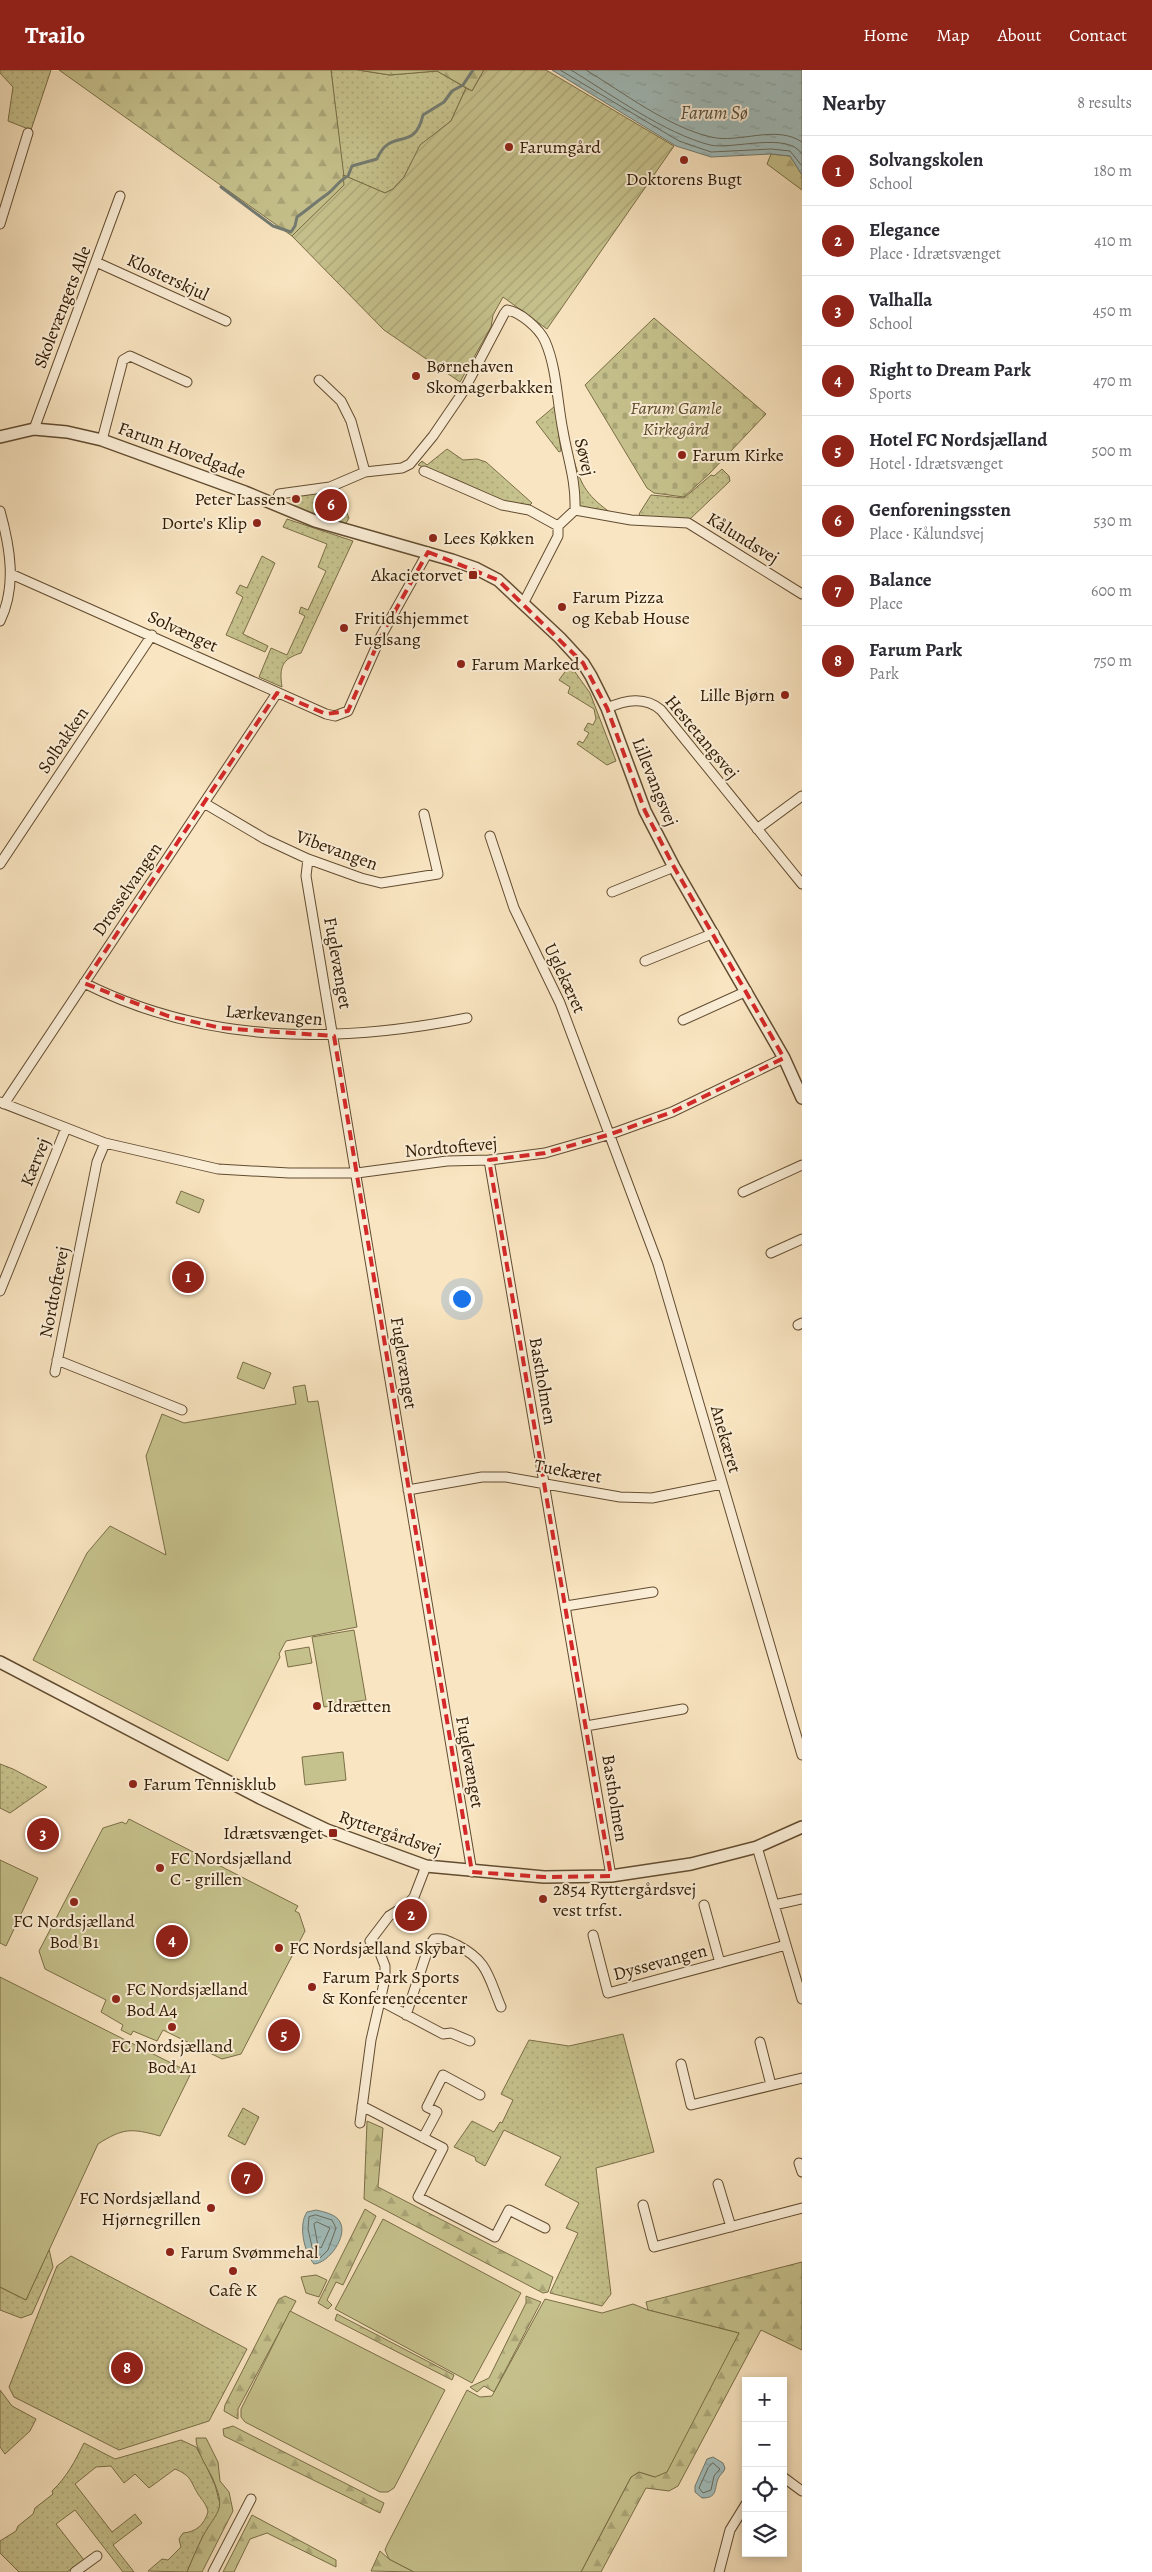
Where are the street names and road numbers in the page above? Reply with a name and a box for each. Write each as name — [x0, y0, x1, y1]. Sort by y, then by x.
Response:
street label: Skolevængets Alle — [28, 242, 96, 372]
street label: Klosterskjul — [123, 248, 213, 307]
street label: Farum Hovedgade — [115, 416, 249, 484]
street label: Søvej — [569, 436, 601, 478]
street label: Kålundsvej — [702, 506, 784, 570]
street label: Solvænget — [144, 604, 222, 658]
street label: Hestetangsvej — [660, 690, 744, 784]
street label: Solbakken — [32, 702, 94, 778]
street label: Lillevangsvej — [626, 734, 684, 830]
street label: Vibevangen — [292, 824, 381, 876]
street label: Drosselvangen — [87, 837, 167, 941]
street label: Fuglevænget — [318, 915, 358, 1011]
street label: Uglekæret — [538, 939, 592, 1017]
street label: Lærkevangen — [224, 999, 324, 1031]
street label: Nordtoftevej — [404, 1131, 498, 1163]
street label: Kærvej — [14, 1134, 56, 1190]
street label: Nordtoftevej — [33, 1244, 75, 1340]
street label: Fuglevænget — [385, 1315, 423, 1411]
street label: Bastholmen — [524, 1335, 562, 1427]
street label: Anekæret — [705, 1401, 747, 1476]
street label: Tuekæret — [532, 1453, 604, 1489]
street label: Fuglevænget — [450, 1714, 490, 1810]
street label: Bastholmen — [596, 1753, 634, 1844]
street label: Ryttergårdsvej — [336, 1804, 444, 1862]
street label: Dyssevangen — [610, 1938, 710, 1986]

